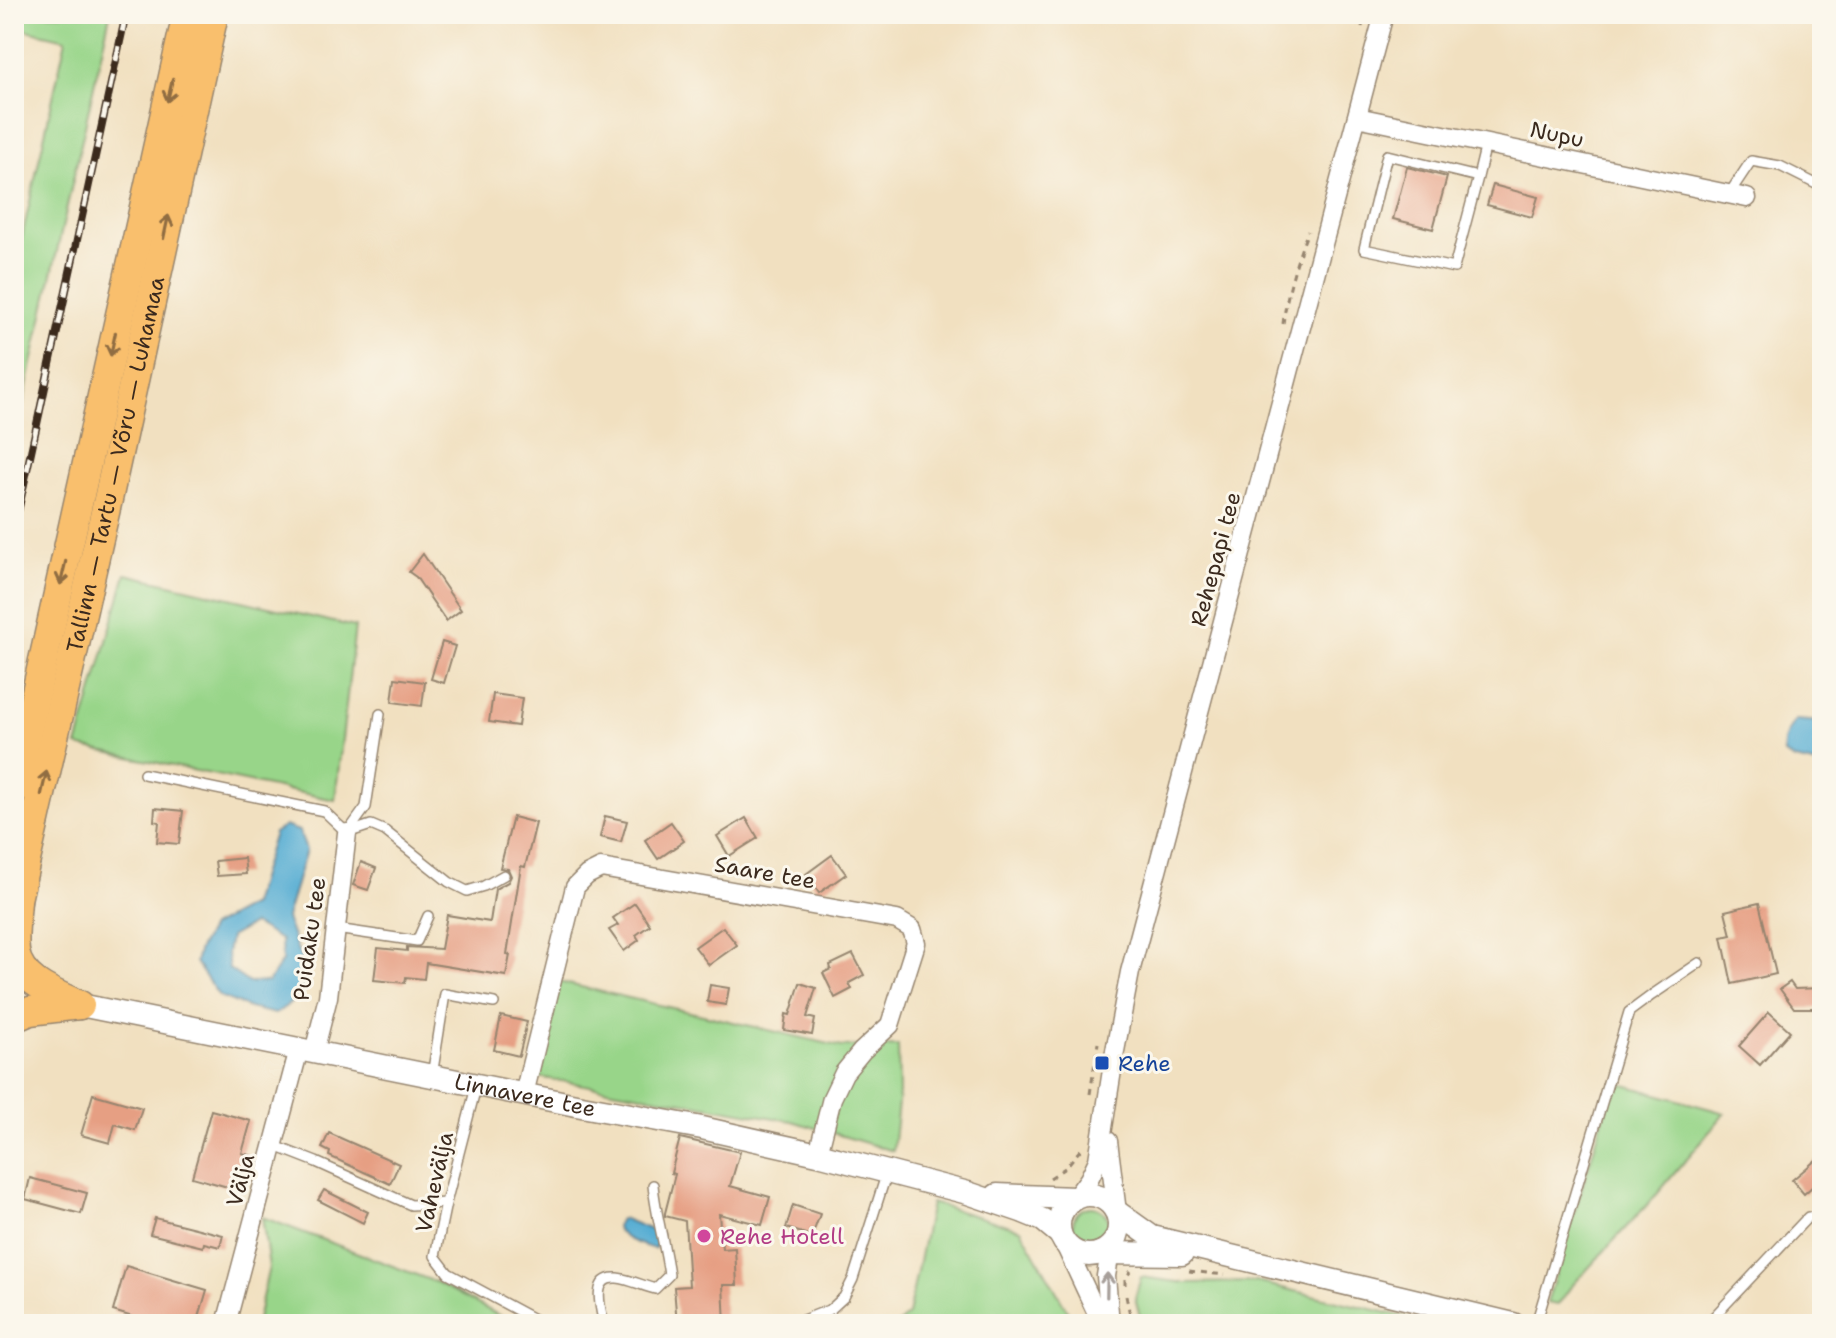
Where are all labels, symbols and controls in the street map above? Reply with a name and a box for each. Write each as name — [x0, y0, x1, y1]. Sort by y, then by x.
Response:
one-way arrow — [162, 77, 177, 102]
street label: Nupu — [1527, 115, 1586, 154]
one-way arrow — [159, 215, 174, 241]
street label: Tallinn — Tartu — Võru — Luhamaa — [60, 273, 171, 655]
one-way arrow — [105, 331, 120, 356]
street label: Rehepapi tee — [1184, 489, 1247, 630]
one-way arrow — [55, 560, 70, 586]
one-way arrow — [37, 770, 52, 796]
street label: Saare tee — [712, 849, 818, 896]
street label: Puidaku tee — [286, 875, 333, 1003]
place label: Rehe — [1118, 1049, 1171, 1078]
marker: Rehe — [1093, 1054, 1111, 1072]
street label: Linnavere tee — [452, 1067, 598, 1123]
street label: Vahevälja — [409, 1128, 460, 1236]
street label: Välja — [220, 1150, 262, 1210]
place label: Rehe Hotell — [720, 1222, 844, 1251]
marker: Rehe Hotell — [695, 1227, 713, 1245]
one-way arrow — [1099, 1272, 1115, 1299]

